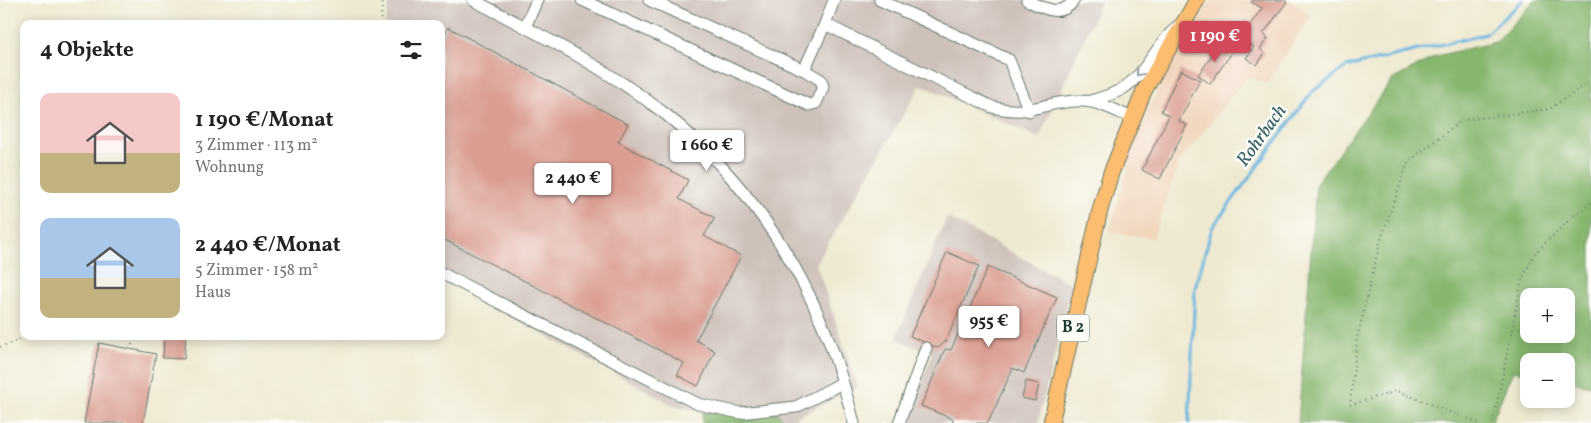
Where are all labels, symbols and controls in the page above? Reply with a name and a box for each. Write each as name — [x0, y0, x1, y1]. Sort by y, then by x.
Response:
pin: 1 190 € — [1169, 20, 1261, 63]
text: 1 190 € — [1190, 26, 1240, 48]
text: 4 Objekte — [40, 36, 134, 65]
icon: filters — [397, 36, 425, 64]
one-way arrow — [1136, 67, 1144, 76]
water label: Rohrbach — [1231, 100, 1293, 172]
text: 1 190 €/Monat — [195, 106, 333, 135]
icon: home — [80, 113, 140, 173]
pin: 1 660 € — [661, 130, 753, 172]
text: 3 Zimmer · 113 m² — [195, 135, 317, 157]
text: 1 660 € — [681, 135, 733, 157]
text: Wohnung — [195, 157, 264, 179]
pin: 2 440 € — [527, 162, 619, 205]
text: 2 440 € — [545, 168, 601, 190]
text: 2 440 €/Monat — [195, 231, 341, 260]
icon: home — [80, 238, 140, 298]
text: 5 Zimmer · 158 m² — [195, 260, 318, 282]
text: Haus — [195, 282, 231, 304]
map controls — [1520, 288, 1575, 408]
button: + — [1520, 288, 1575, 343]
pin: 955 € — [954, 306, 1024, 348]
text: 955 € — [969, 311, 1009, 333]
road number: B 2 — [1057, 314, 1089, 342]
button: − — [1520, 353, 1575, 408]

